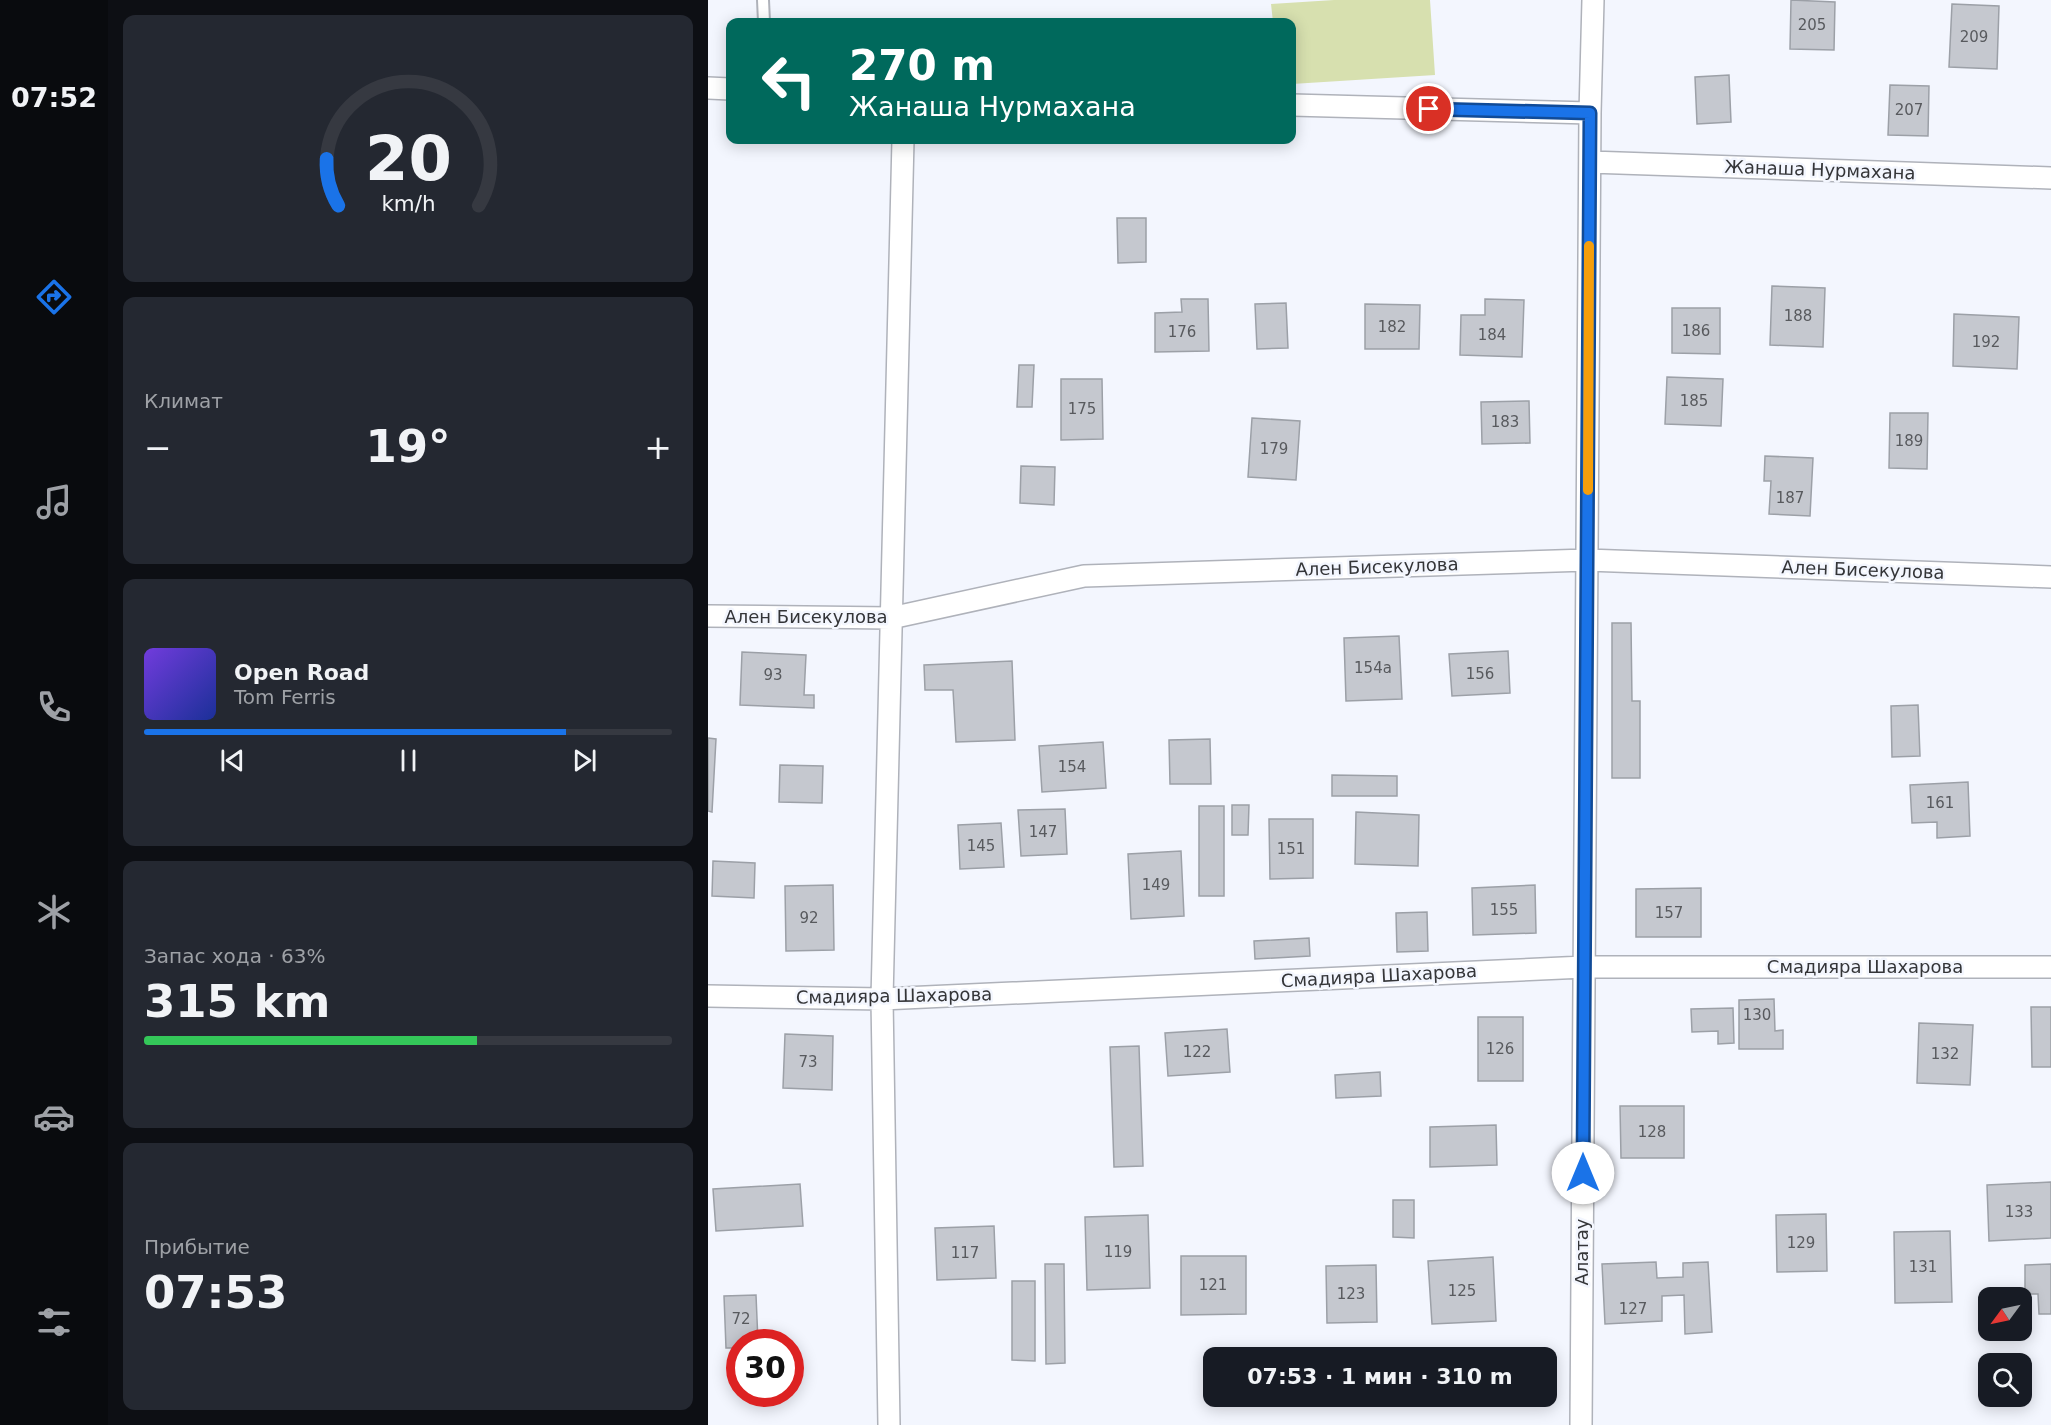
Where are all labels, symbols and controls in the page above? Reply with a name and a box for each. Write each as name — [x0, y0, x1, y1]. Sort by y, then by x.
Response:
house number: 205 — [1798, 16, 1826, 34]
house number: 209 — [1960, 28, 1988, 46]
text: 270 m — [849, 41, 995, 90]
icon: left — [750, 42, 828, 120]
text: 07:52 — [11, 82, 97, 113]
pin — [1403, 83, 1454, 134]
text: Жанаша Нурмахана — [849, 91, 1136, 122]
icon: arrive — [1412, 92, 1445, 125]
house number: 207 — [1895, 101, 1923, 119]
text: 20 — [365, 122, 451, 195]
street label: Жанаша Нурмахана — [1724, 156, 1916, 183]
text: km/h — [381, 191, 435, 216]
icon: directions — [33, 276, 75, 318]
house number: 188 — [1784, 307, 1812, 325]
house number: 182 — [1378, 318, 1406, 336]
house number: 186 — [1682, 322, 1710, 340]
house number: 176 — [1168, 323, 1196, 341]
house number: 184 — [1478, 326, 1506, 344]
house number: 192 — [1972, 333, 2000, 351]
text: Климат — [144, 389, 223, 413]
house number: 185 — [1680, 392, 1708, 410]
house number: 175 — [1068, 400, 1096, 418]
house number: 183 — [1491, 413, 1519, 431]
text: 19° — [365, 420, 451, 473]
text: − — [144, 428, 172, 467]
text: + — [644, 428, 672, 467]
house number: 189 — [1895, 432, 1923, 450]
house number: 179 — [1260, 440, 1288, 458]
icon: music — [33, 481, 75, 523]
house number: 187 — [1776, 489, 1804, 507]
street label: Ален Бисекулова — [1295, 553, 1459, 580]
street label: Ален Бисекулова — [1781, 556, 1945, 583]
street label: Ален Бисекулова — [724, 606, 888, 627]
house number: 154а — [1354, 659, 1392, 677]
text: Open Road — [234, 660, 369, 685]
house number: 156 — [1466, 665, 1494, 683]
house number: 93 — [763, 666, 783, 684]
text: Tom Ferris — [234, 685, 336, 709]
icon: phone — [33, 686, 75, 728]
icon: previous — [216, 744, 249, 777]
icon: pause — [392, 744, 425, 777]
icon: next — [568, 744, 601, 777]
house number: 154 — [1058, 758, 1086, 776]
house number: 161 — [1926, 794, 1954, 812]
house number: 147 — [1029, 823, 1057, 841]
house number: 145 — [967, 837, 995, 855]
house number: 151 — [1277, 840, 1305, 858]
house number: 149 — [1142, 876, 1170, 894]
icon: climate — [33, 891, 75, 933]
house number: 155 — [1490, 901, 1518, 919]
house number: 157 — [1655, 904, 1683, 922]
house number: 92 — [799, 909, 819, 927]
text: Запас хода · 63% — [144, 944, 325, 968]
street label: Смадияра Шахарова — [1767, 956, 1963, 977]
street label: Смадияра Шахарова — [1280, 960, 1478, 991]
text: 315 km — [144, 975, 330, 1028]
street label: Смадияра Шахарова — [796, 983, 992, 1008]
house number: 130 — [1743, 1006, 1771, 1024]
house number: 126 — [1486, 1040, 1514, 1058]
house number: 122 — [1183, 1043, 1211, 1061]
house number: 132 — [1931, 1045, 1959, 1063]
house number: 73 — [798, 1053, 818, 1071]
icon: car — [33, 1096, 75, 1138]
house number: 128 — [1638, 1123, 1666, 1141]
position arrow — [1551, 1141, 1615, 1205]
house number: 133 — [2005, 1203, 2033, 1221]
street label: Алатау — [1571, 1218, 1592, 1286]
house number: 129 — [1787, 1234, 1815, 1252]
text: Прибытие — [144, 1235, 250, 1259]
house number: 119 — [1104, 1243, 1132, 1261]
house number: 117 — [951, 1244, 979, 1262]
house number: 131 — [1909, 1258, 1937, 1276]
text: 07:53 — [144, 1266, 287, 1319]
house number: 121 — [1199, 1276, 1227, 1294]
house number: 125 — [1448, 1282, 1476, 1300]
house number: 123 — [1337, 1285, 1365, 1303]
north arrow — [1978, 1287, 2032, 1341]
map controls — [1978, 1287, 2032, 1407]
house number: 127 — [1619, 1300, 1647, 1318]
icon: filters — [33, 1301, 75, 1343]
house number: 72 — [731, 1310, 751, 1328]
speed limit sign: 30 — [726, 1329, 804, 1407]
button: search — [1978, 1353, 2032, 1407]
text: 07:53 · 1 мин · 310 m — [1247, 1364, 1513, 1389]

